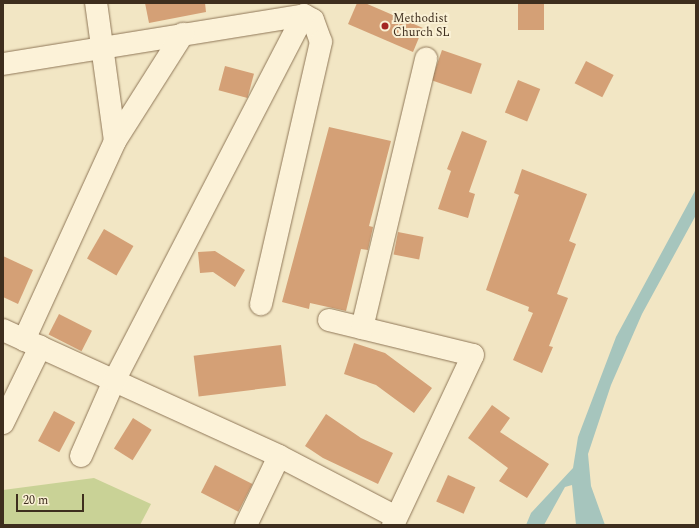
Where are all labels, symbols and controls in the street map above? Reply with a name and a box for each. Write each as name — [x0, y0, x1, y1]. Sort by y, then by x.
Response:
place label: Methodist Church SL — [393, 12, 450, 40]
marker: Methodist Church SL — [380, 21, 390, 31]
scale bar — [18, 486, 86, 512]
text: 20 m — [23, 491, 48, 510]

